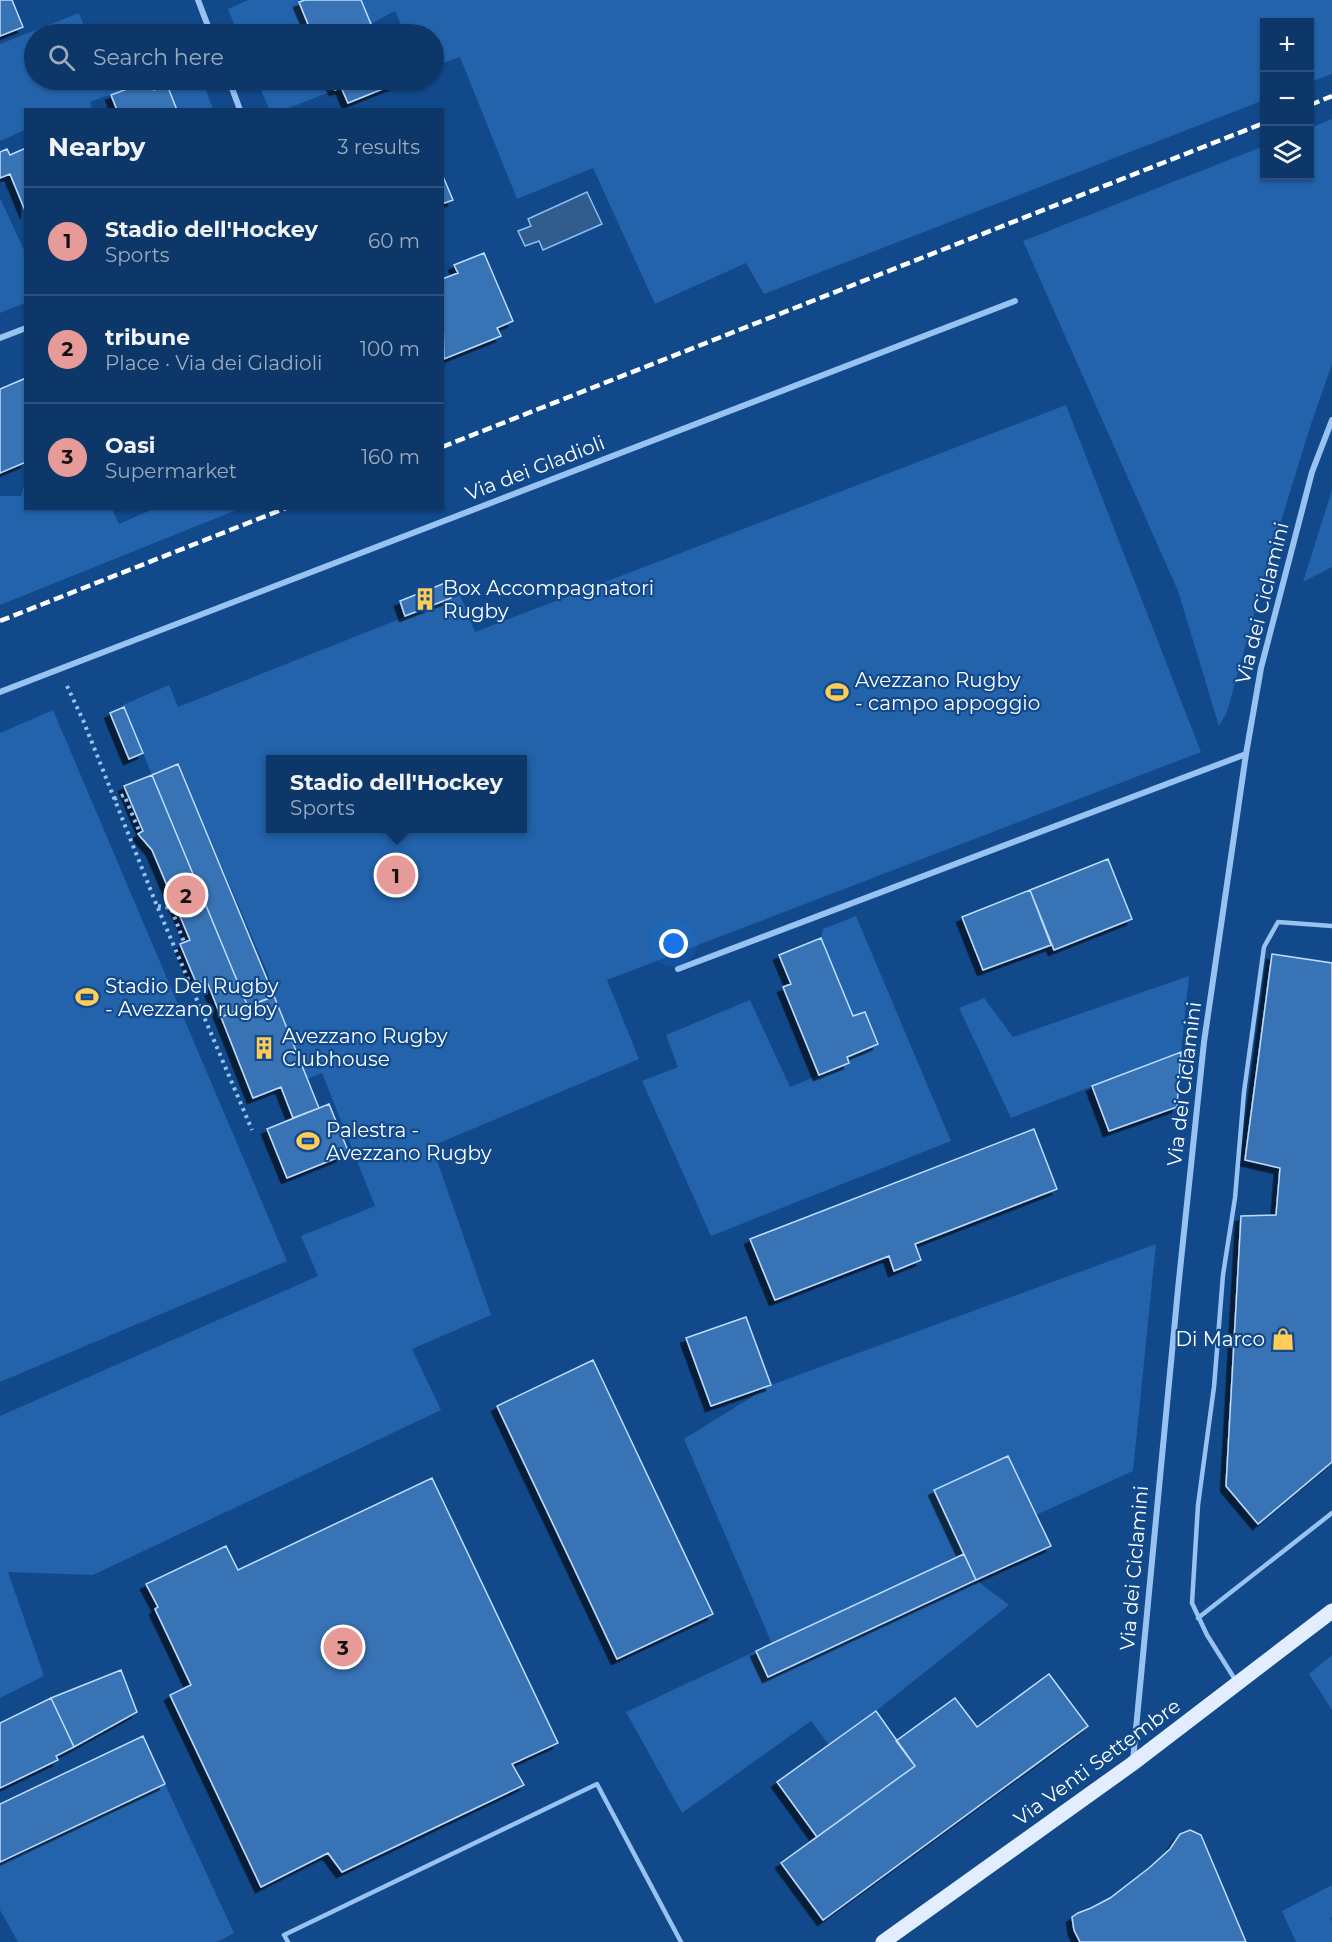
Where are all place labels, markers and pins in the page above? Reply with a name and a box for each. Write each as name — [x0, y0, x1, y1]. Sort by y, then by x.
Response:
place label: Box Accompagnatori Rugby — [443, 576, 654, 623]
building icon: Box Accompagnatori Rugby — [412, 586, 438, 612]
place label: Avezzano Rugby - campo appoggio — [855, 668, 1040, 715]
sports icon: Avezzano Rugby - campo appoggio — [824, 679, 850, 705]
pin: 1 — [376, 852, 416, 898]
pin: 2 — [166, 872, 206, 918]
place label: Stadio Del Rugby - Avezzano rugby — [105, 974, 279, 1021]
sports icon: Stadio Del Rugby - Avezzano rugby — [74, 984, 100, 1010]
place label: Avezzano Rugby Clubhouse — [282, 1024, 448, 1071]
building icon: Avezzano Rugby Clubhouse — [251, 1035, 277, 1061]
place label: Palestra - Avezzano Rugby — [326, 1118, 492, 1165]
sports icon: Palestra - Avezzano Rugby — [295, 1128, 321, 1154]
shop icon: Di Marco — [1270, 1326, 1296, 1352]
place label: Di Marco — [1176, 1327, 1265, 1351]
pin: 3 — [324, 1624, 362, 1670]

